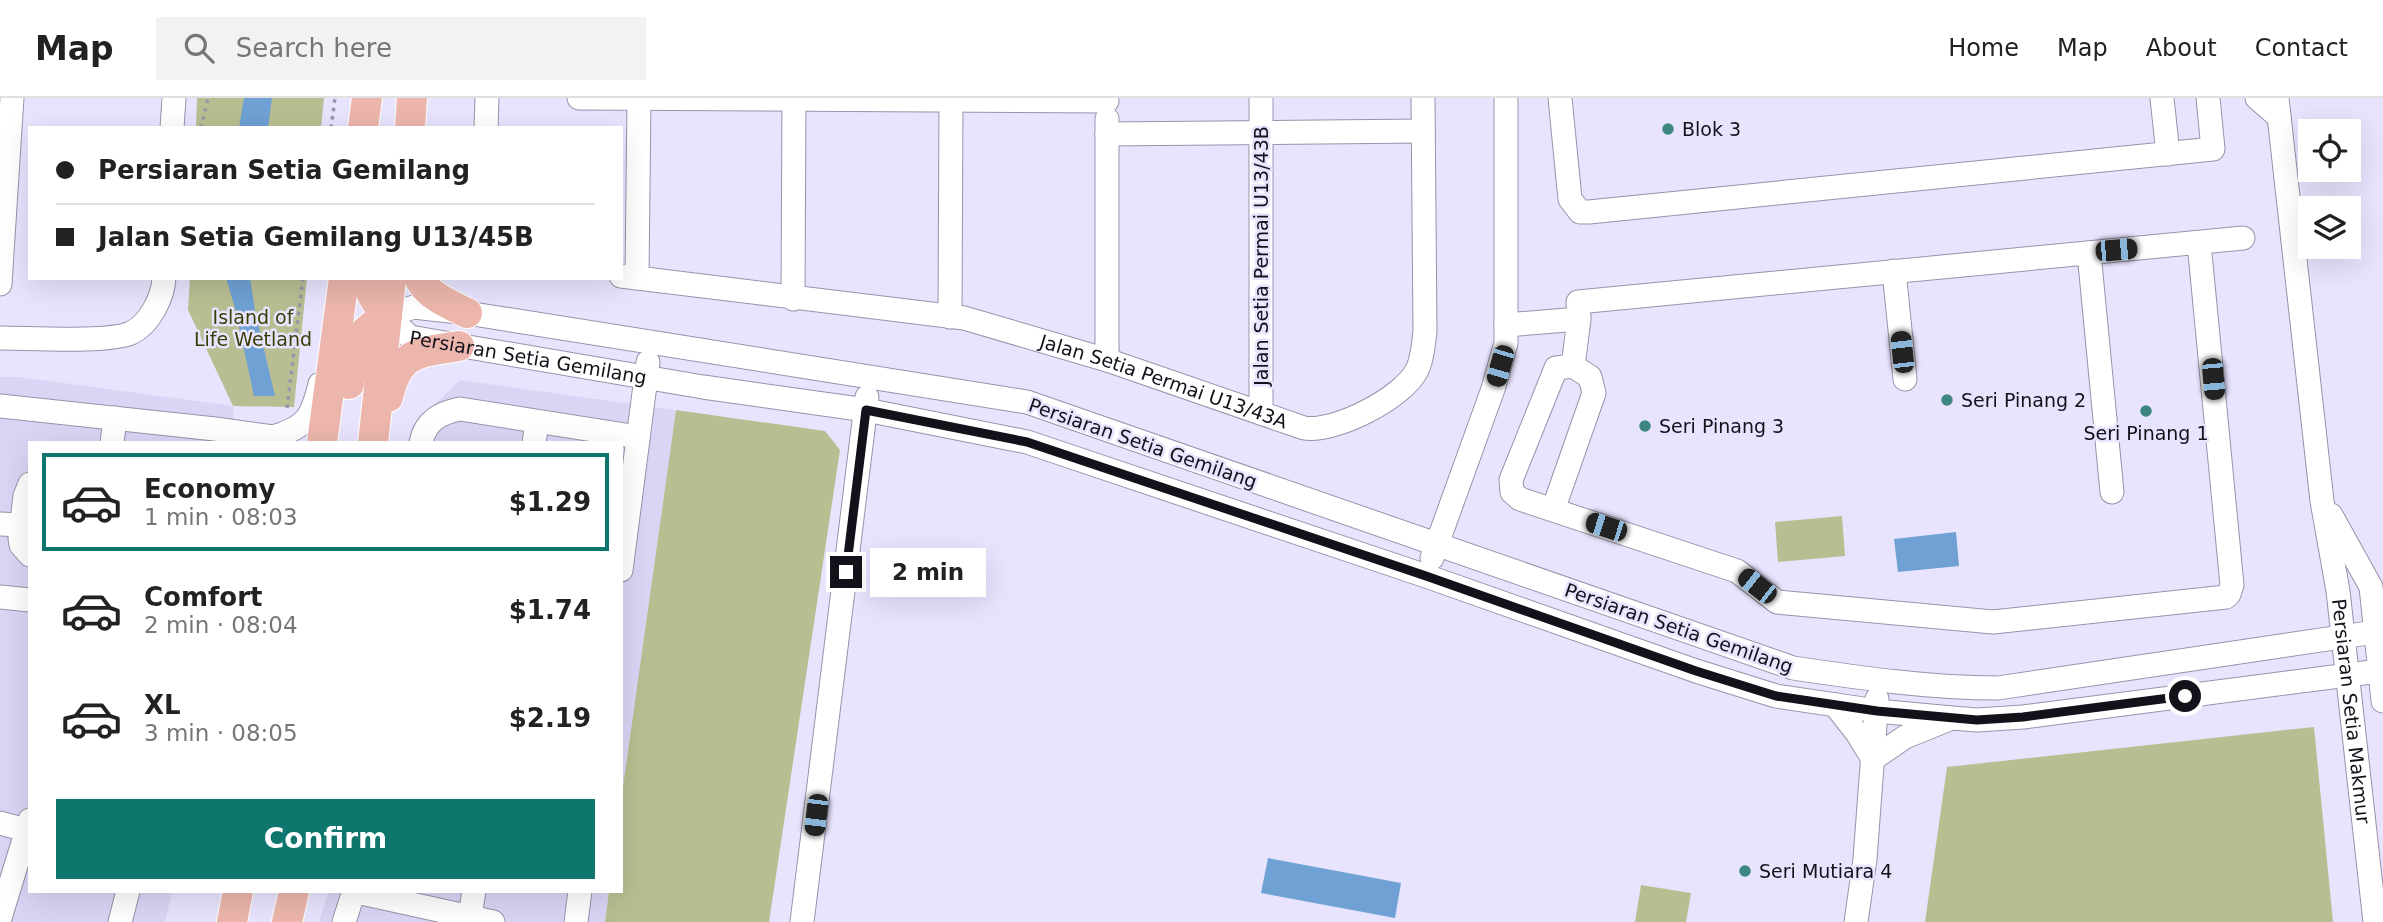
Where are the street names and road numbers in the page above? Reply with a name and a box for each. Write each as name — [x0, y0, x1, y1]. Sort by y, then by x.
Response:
street label: Jalan Setia Permai U13/43B — [1250, 126, 1272, 387]
street label: Persiaran Setia Gemilang — [408, 326, 648, 388]
street label: Jalan Setia Permai U13/43A — [1036, 330, 1290, 432]
street label: Persiaran Setia Gemilang — [1026, 394, 1260, 492]
street label: Persiaran Setia Gemilang — [1562, 579, 1796, 677]
street label: Persiaran Setia Makmur — [2328, 598, 2375, 825]

